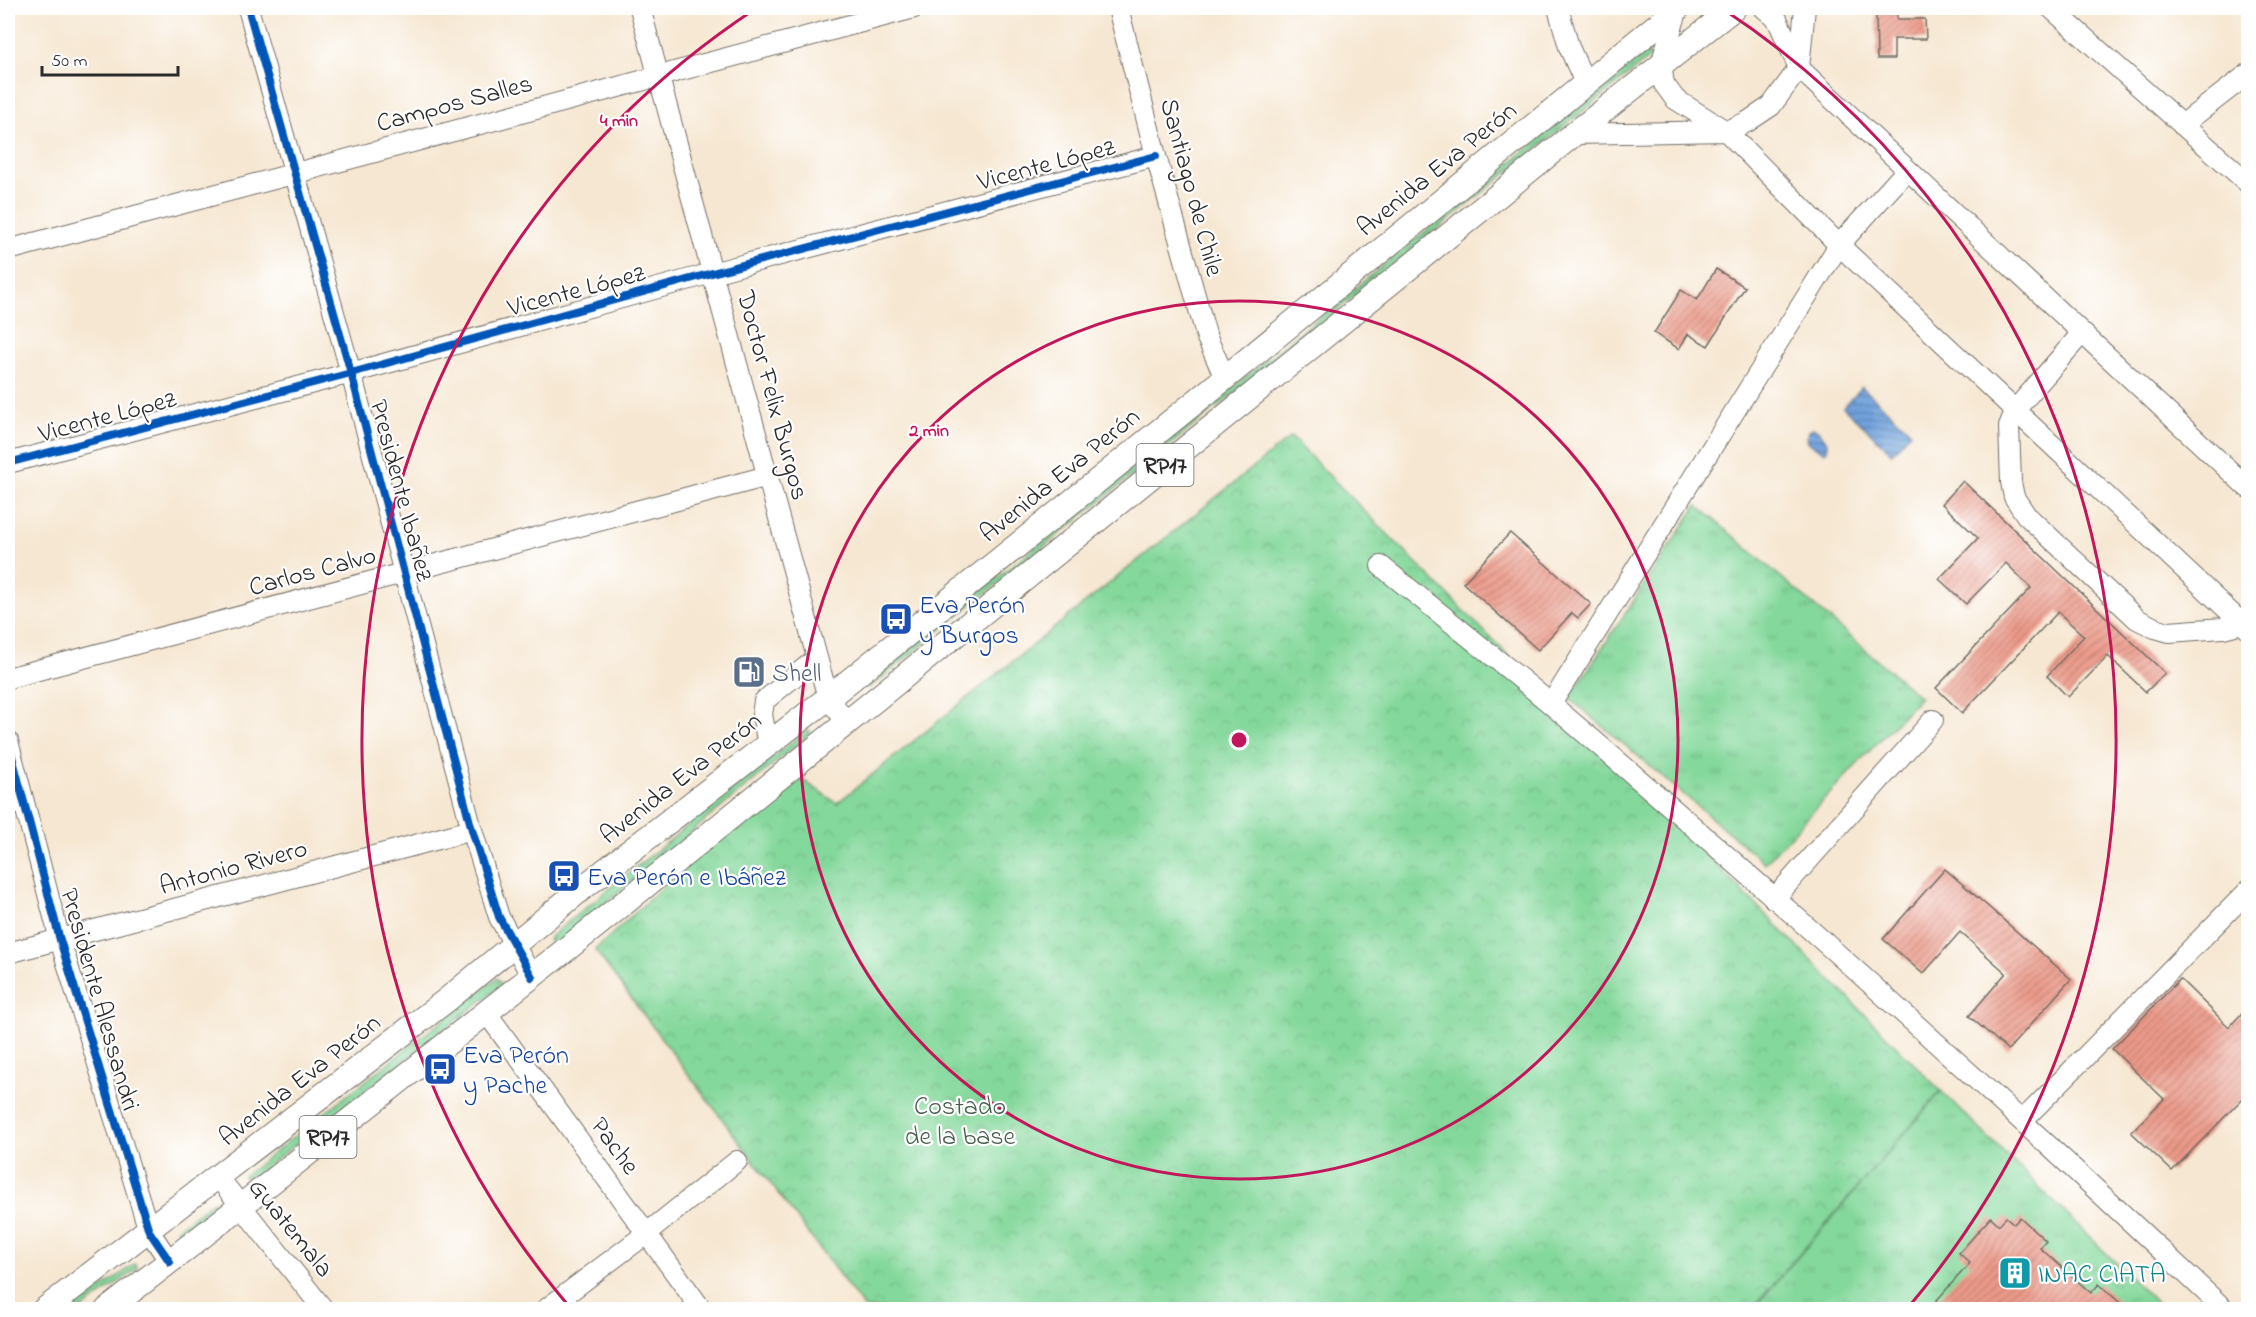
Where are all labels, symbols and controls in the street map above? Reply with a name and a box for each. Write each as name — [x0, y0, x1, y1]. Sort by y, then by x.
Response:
scale bar — [42, 39, 178, 77]
text: 50 m — [51, 49, 88, 75]
street label: Campos Salles — [372, 66, 537, 144]
street label: Avenida Eva Perón — [1349, 94, 1526, 247]
street label: Santiago de Chile — [1148, 95, 1232, 281]
text: 4 min — [600, 109, 638, 135]
street label: Vicente López — [973, 129, 1120, 203]
street label: Vicente López — [503, 255, 650, 329]
street label: Doctor Felix Burgos — [725, 286, 817, 505]
street label: Vicente López — [34, 381, 181, 455]
street label: Presidente Ibañez — [358, 396, 443, 586]
street label: Avenida Eva Perón — [972, 400, 1149, 553]
text: 2 min — [908, 419, 949, 445]
road number: RP17 — [1136, 444, 1194, 486]
street label: Carlos Calvo — [245, 538, 381, 608]
place label: Eva Perón y Burgos — [919, 588, 1025, 656]
bus stop icon: Eva Perón y Burgos — [878, 601, 914, 637]
fuel station icon: Shell — [731, 654, 767, 690]
place label: Shell — [772, 656, 821, 694]
street label: Avenida Eva Perón — [593, 704, 771, 855]
centre of rings — [1229, 730, 1249, 750]
street label: Antonio Rivero — [156, 831, 312, 907]
bus stop icon: Eva Perón e Ibáñez — [546, 858, 582, 894]
place label: Eva Perón e Ibáñez — [587, 860, 786, 898]
street label: Presidente Alessandri — [48, 884, 148, 1116]
street label: Avenida Eva Perón — [212, 1006, 390, 1157]
place label: Eva Perón y Pache — [463, 1038, 569, 1106]
bus stop icon: Eva Perón y Pache — [422, 1051, 458, 1087]
park label: Costado de la base — [905, 1089, 1016, 1157]
street label: Pache — [580, 1110, 648, 1184]
road number: RP17 — [300, 1116, 356, 1158]
street label: Guatemala — [238, 1171, 342, 1287]
building icon: INAC CIATA — [1997, 1255, 2033, 1291]
place label: INAC CIATA — [2038, 1257, 2166, 1295]

